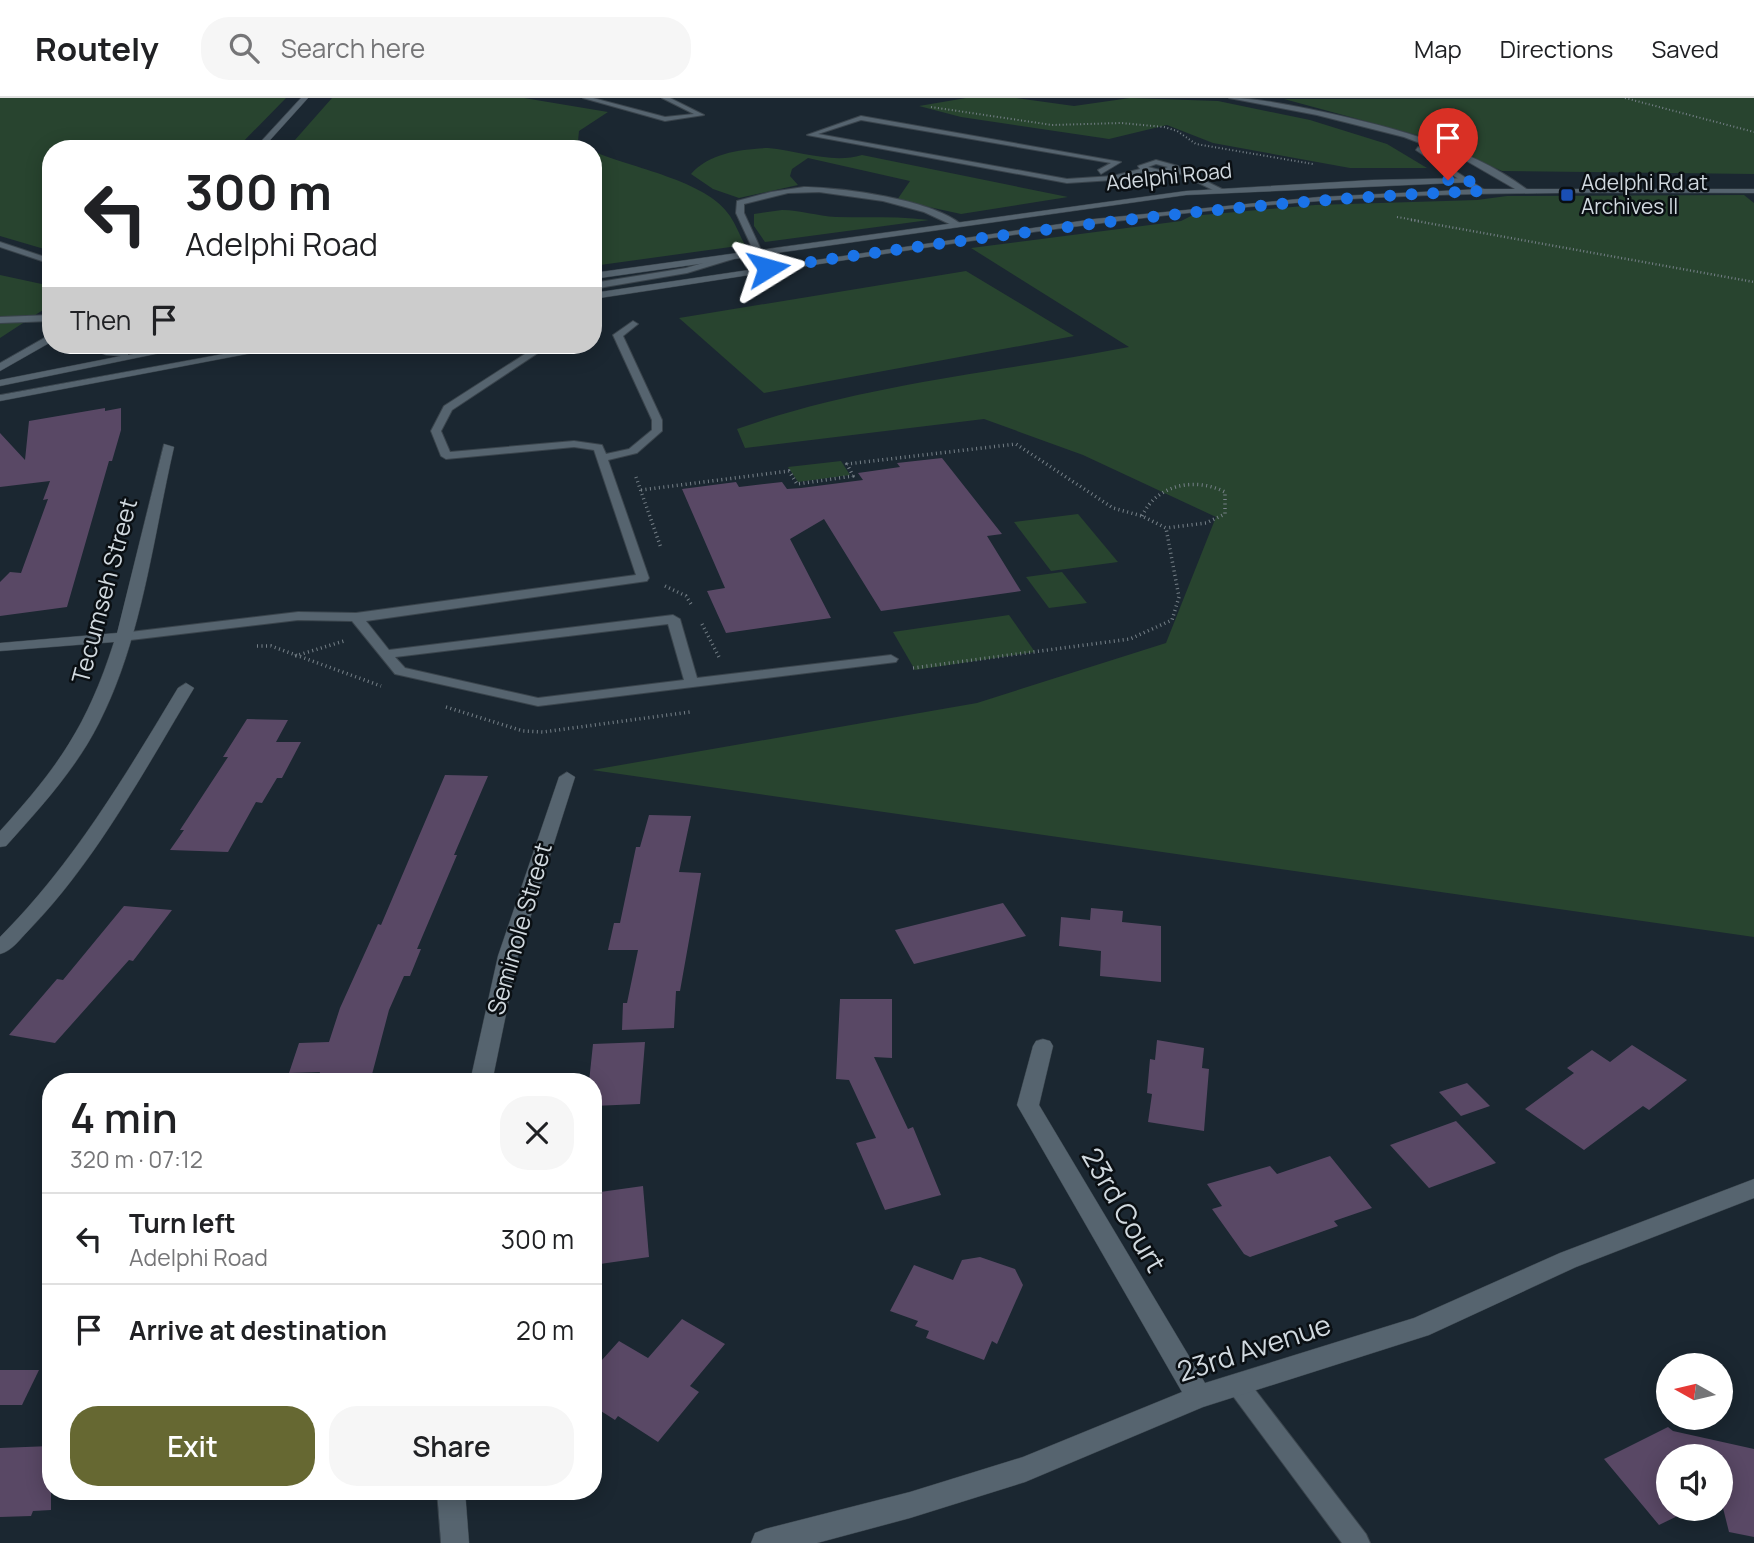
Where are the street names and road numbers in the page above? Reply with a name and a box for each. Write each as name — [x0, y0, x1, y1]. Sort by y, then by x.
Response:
street label: Adelphi Road — [1104, 155, 1233, 197]
street label: Tecumseh Street — [63, 494, 144, 687]
street label: Seminole Street — [478, 839, 559, 1019]
street label: 23rd Court — [1074, 1140, 1176, 1279]
street label: 23rd Avenue — [1172, 1304, 1335, 1390]

